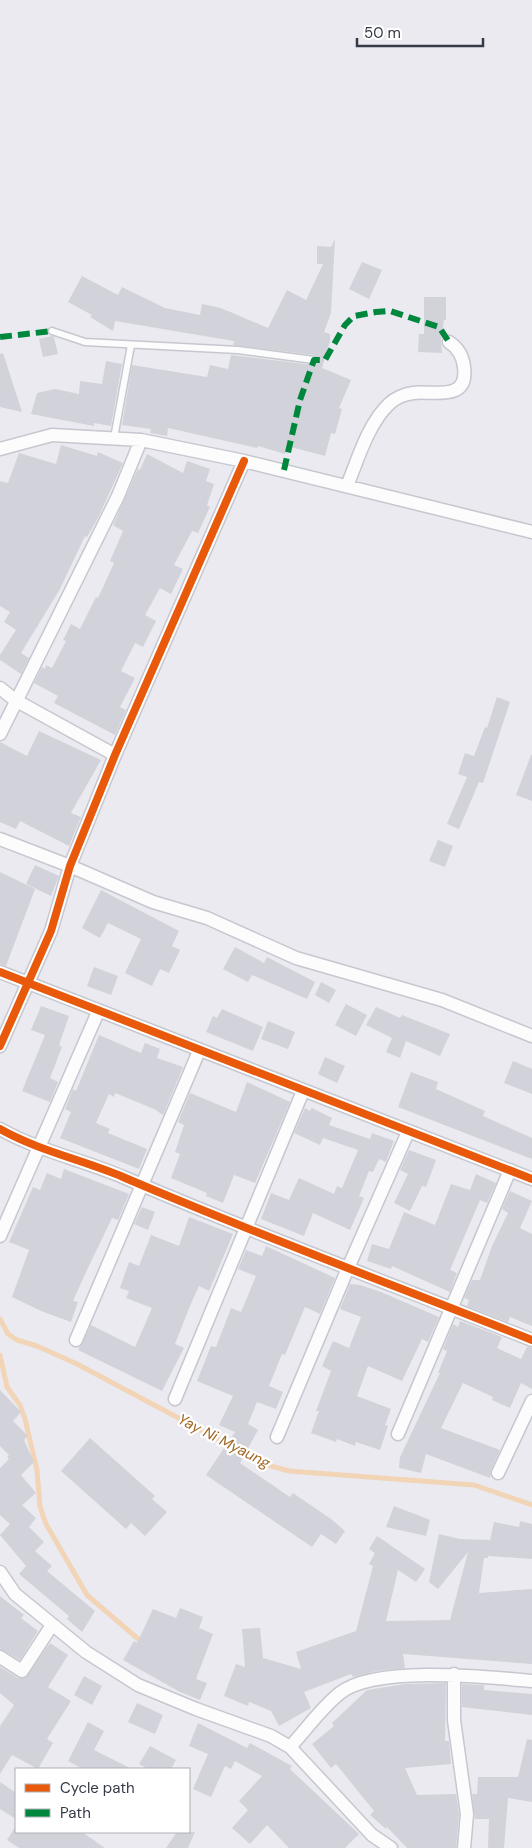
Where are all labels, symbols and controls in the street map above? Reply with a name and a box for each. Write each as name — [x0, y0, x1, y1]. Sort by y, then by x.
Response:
scale bar — [357, 15, 483, 47]
text: 50 m — [364, 23, 401, 43]
water label: Yay Ni Myaung — [174, 1409, 274, 1473]
legend — [15, 1768, 190, 1833]
text: Cycle path — [60, 1778, 135, 1798]
text: Path — [60, 1803, 91, 1823]

